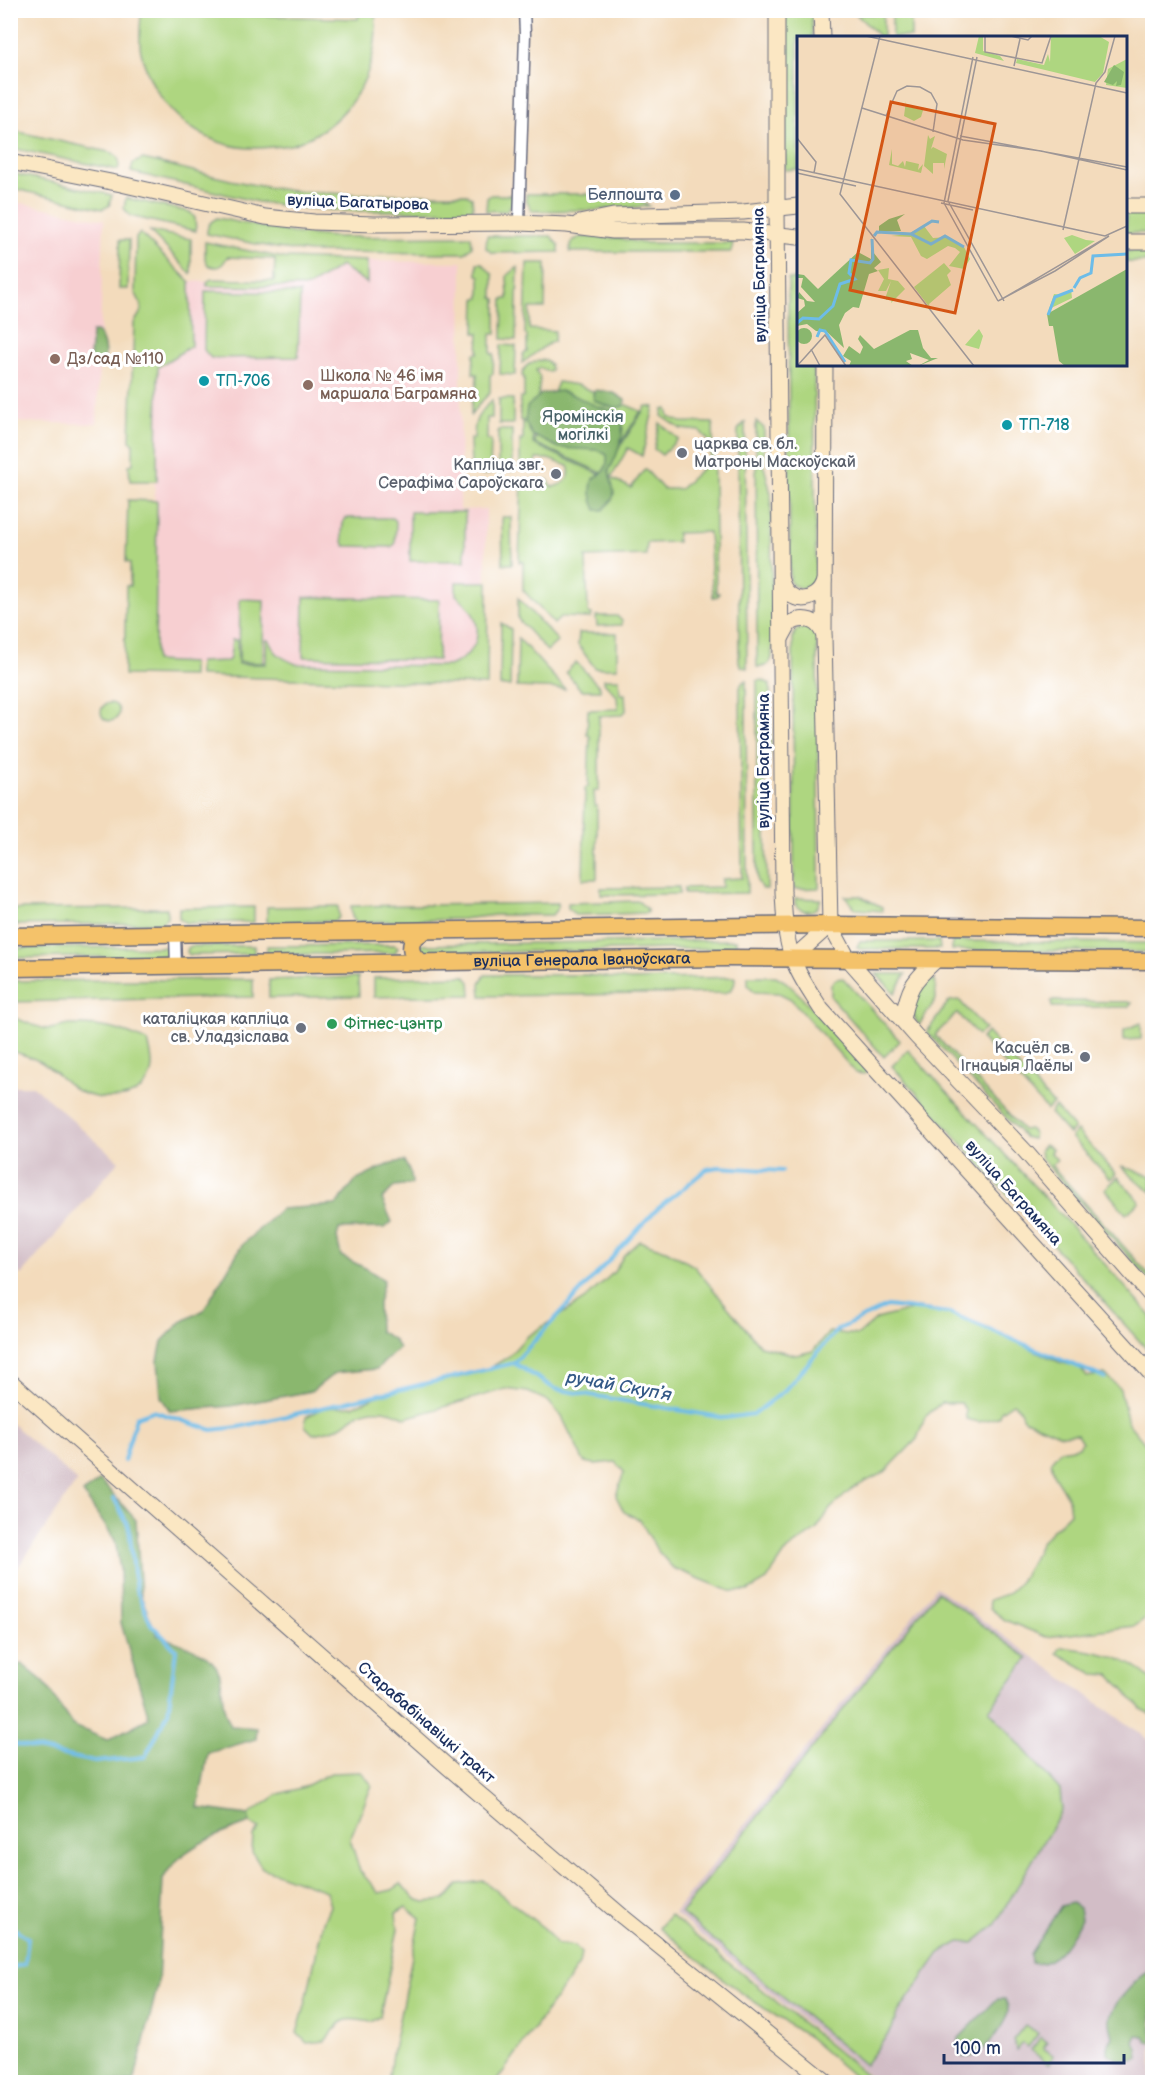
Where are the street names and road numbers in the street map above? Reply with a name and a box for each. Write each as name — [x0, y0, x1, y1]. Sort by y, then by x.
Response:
street label: вуліца Багатырова — [287, 191, 430, 215]
street label: вуліца Баграмяна — [749, 207, 771, 343]
street label: вуліца Баграмяна — [755, 693, 774, 829]
street label: вуліца Генерала Іваноўскага — [473, 949, 691, 971]
street label: вуліца Баграмяна — [961, 1136, 1066, 1250]
street label: Старабабінавіцкі тракт — [353, 1658, 499, 1788]

